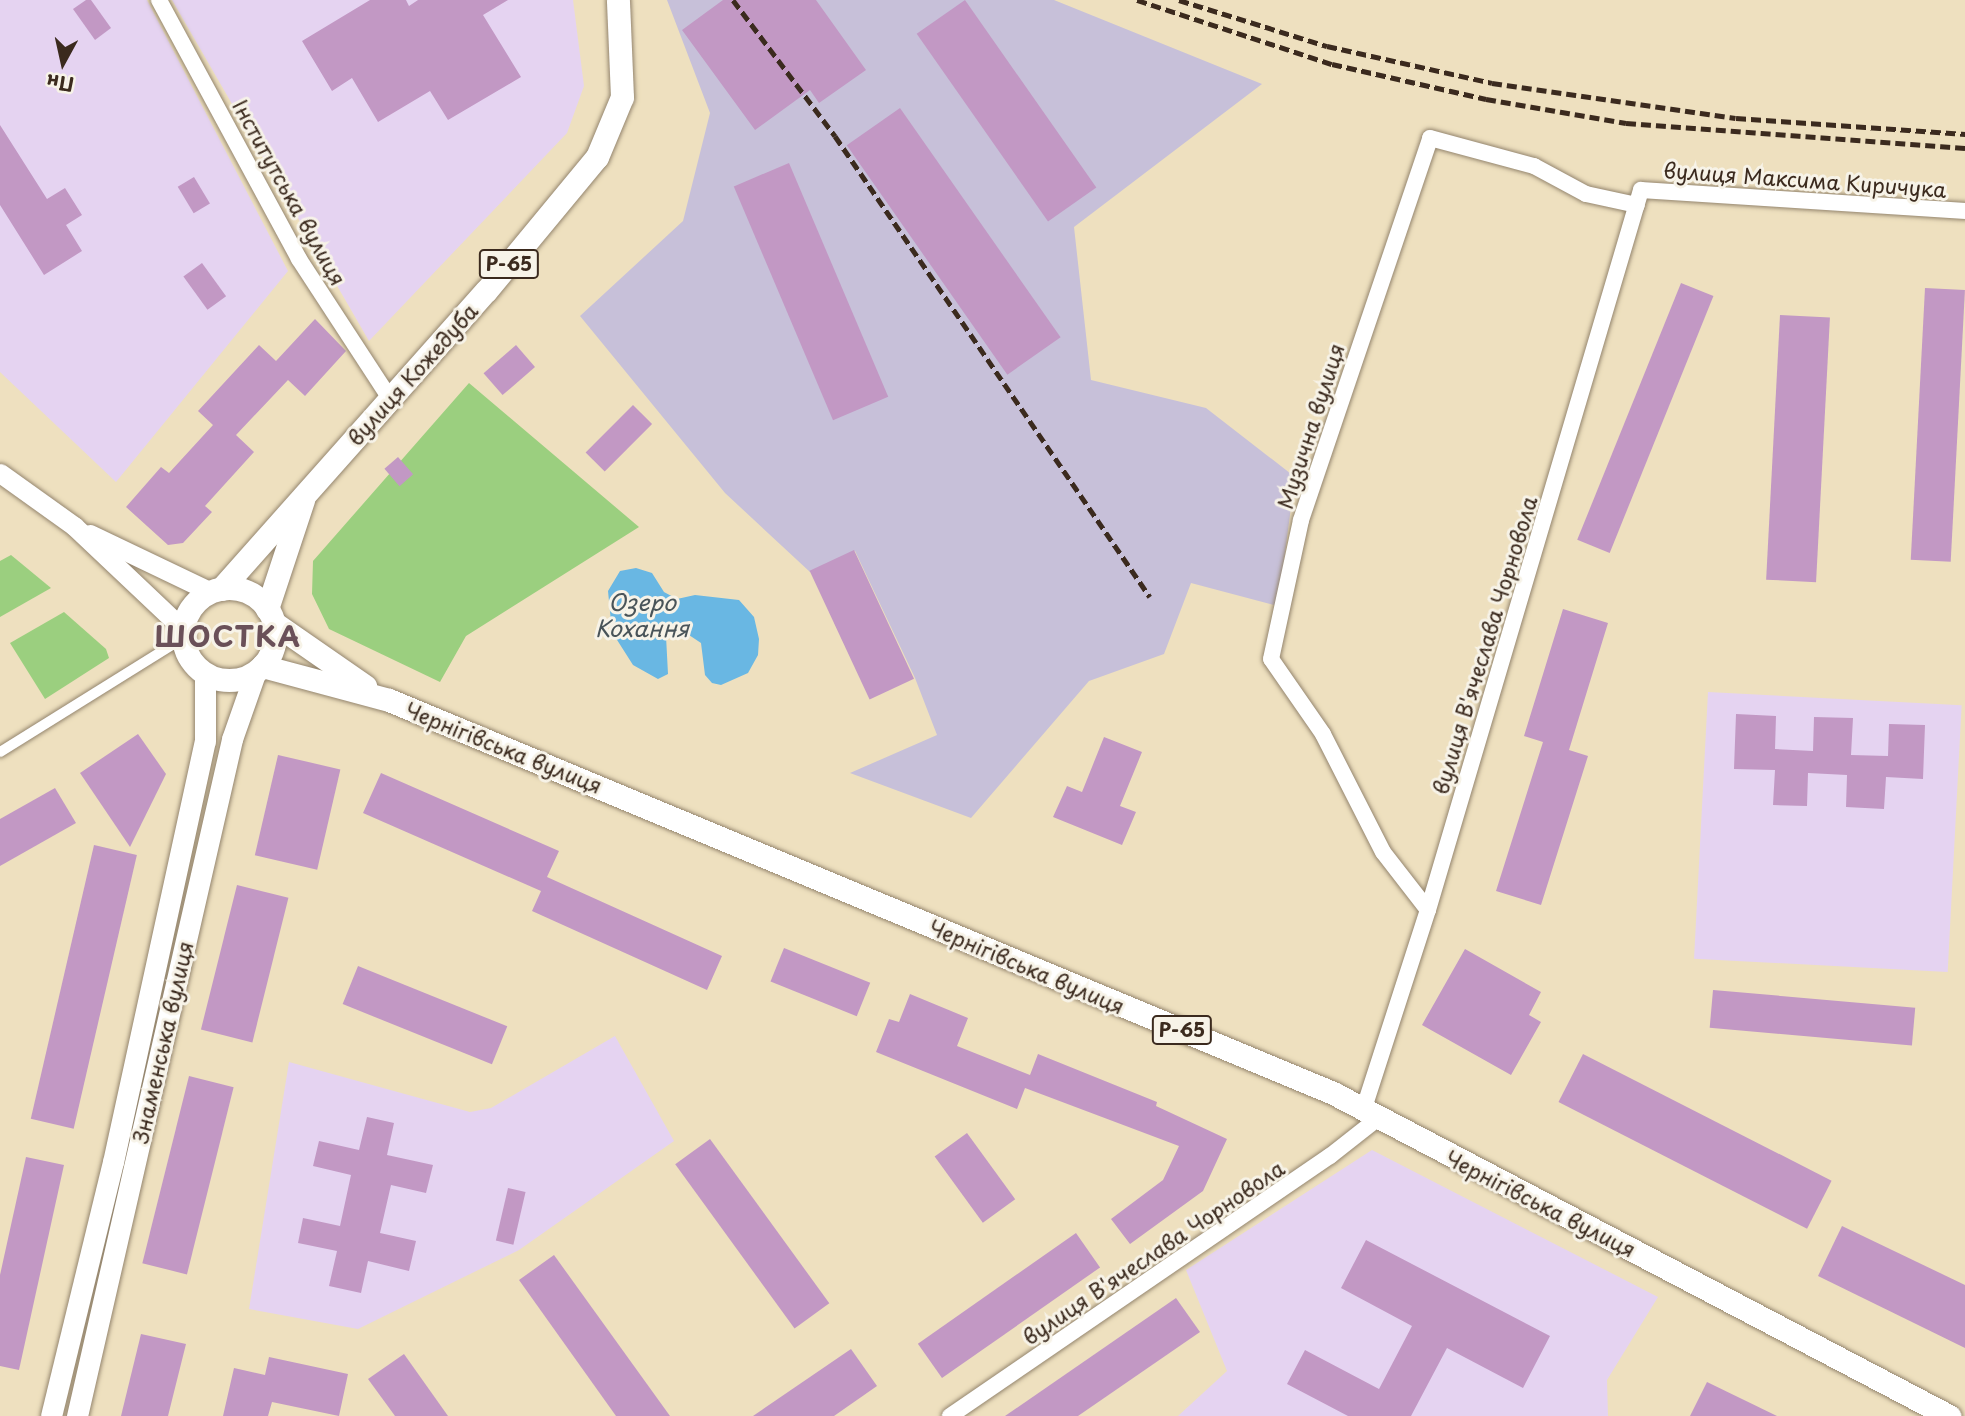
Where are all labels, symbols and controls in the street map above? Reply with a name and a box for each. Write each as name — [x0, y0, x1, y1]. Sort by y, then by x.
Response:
north arrow — [28, 28, 98, 98]
text: Пн — [44, 68, 76, 100]
street label: Інститутська вулиця — [228, 94, 352, 290]
street label: вулиця Максима Киричука — [1663, 157, 1947, 201]
road number: Р-65 — [477, 248, 540, 280]
street label: вулиця Кожедуба — [342, 298, 482, 450]
street label: Музична вулиця — [1271, 339, 1349, 513]
street label: вулиця В'ячеслава Чорновола — [1426, 493, 1542, 797]
water label: Озеро Кохання — [595, 588, 689, 642]
district label: ШОСТКА — [155, 619, 301, 653]
street label: Чернігівська вулиця — [402, 696, 606, 798]
street label: Чернігівська вулиця — [925, 913, 1129, 1019]
street label: Знаменська вулиця — [126, 938, 198, 1146]
road number: Р-65 — [1150, 1014, 1214, 1046]
street label: Чернігівська вулиця — [1441, 1144, 1641, 1262]
street label: вулиця В'ячеслава Чорновола — [1017, 1155, 1289, 1349]

